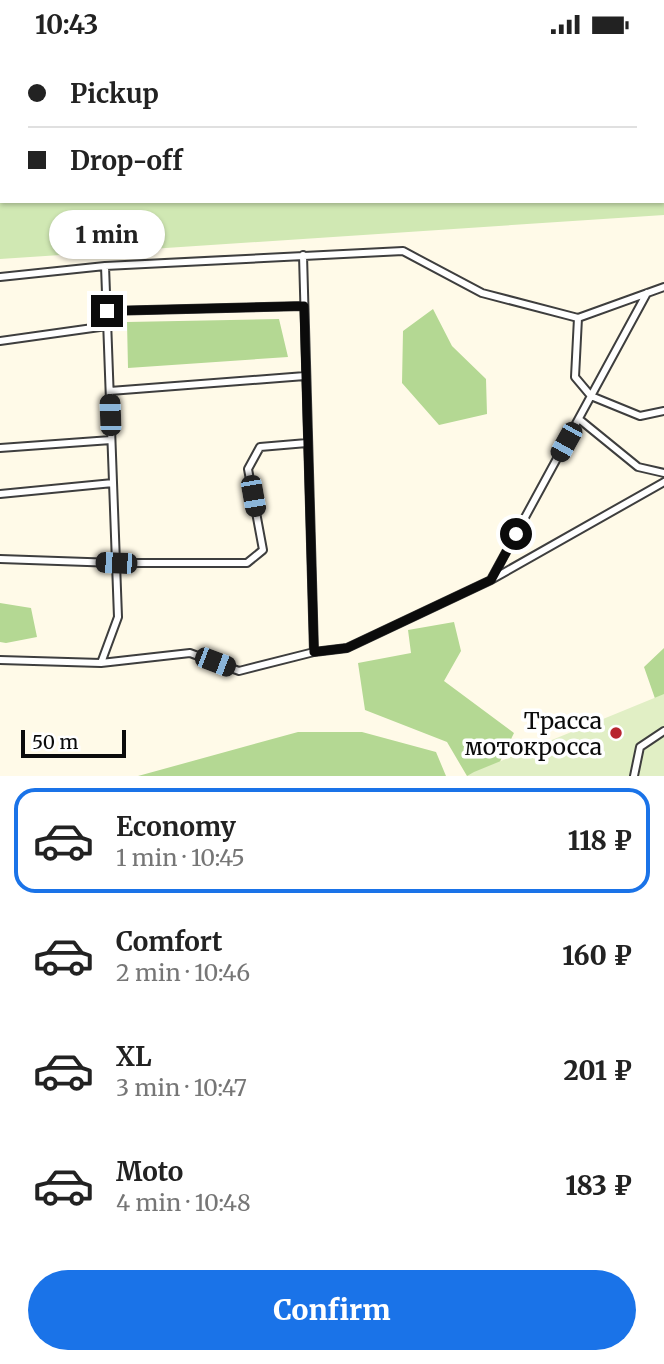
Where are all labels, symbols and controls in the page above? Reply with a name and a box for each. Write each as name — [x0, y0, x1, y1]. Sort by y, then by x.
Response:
text: 10:43 — [35, 8, 98, 41]
text: Pickup — [70, 77, 159, 110]
text: Drop-off — [70, 144, 183, 177]
callout: 1 min — [49, 209, 165, 259]
text: 1 min — [75, 220, 139, 249]
route end — [91, 295, 123, 327]
car — [99, 394, 122, 436]
car — [547, 419, 586, 465]
car — [240, 473, 267, 519]
route start — [500, 518, 532, 550]
car — [95, 552, 138, 574]
car — [192, 645, 239, 679]
place label: Трасса мотокросса — [464, 706, 602, 761]
marker: Трасса мотокросса — [608, 725, 624, 741]
scale bar — [21, 727, 126, 759]
text: 50 m — [32, 730, 78, 754]
icon: car — [32, 809, 95, 872]
text: Economy — [116, 810, 236, 843]
text: 118 ₽ — [568, 824, 632, 857]
text: 1 min · 10:45 — [116, 843, 245, 872]
icon: car — [32, 924, 95, 987]
text: Comfort — [116, 925, 222, 958]
text: 160 ₽ — [562, 939, 632, 972]
text: 2 min · 10:46 — [116, 958, 250, 987]
icon: car — [32, 1039, 95, 1102]
text: XL — [116, 1040, 152, 1073]
text: 201 ₽ — [563, 1054, 632, 1087]
text: 3 min · 10:47 — [116, 1073, 247, 1102]
icon: car — [32, 1154, 95, 1217]
text: Moto — [116, 1155, 183, 1188]
text: 183 ₽ — [565, 1169, 632, 1202]
text: 4 min · 10:48 — [116, 1188, 251, 1217]
button: Confirm — [28, 1270, 636, 1350]

